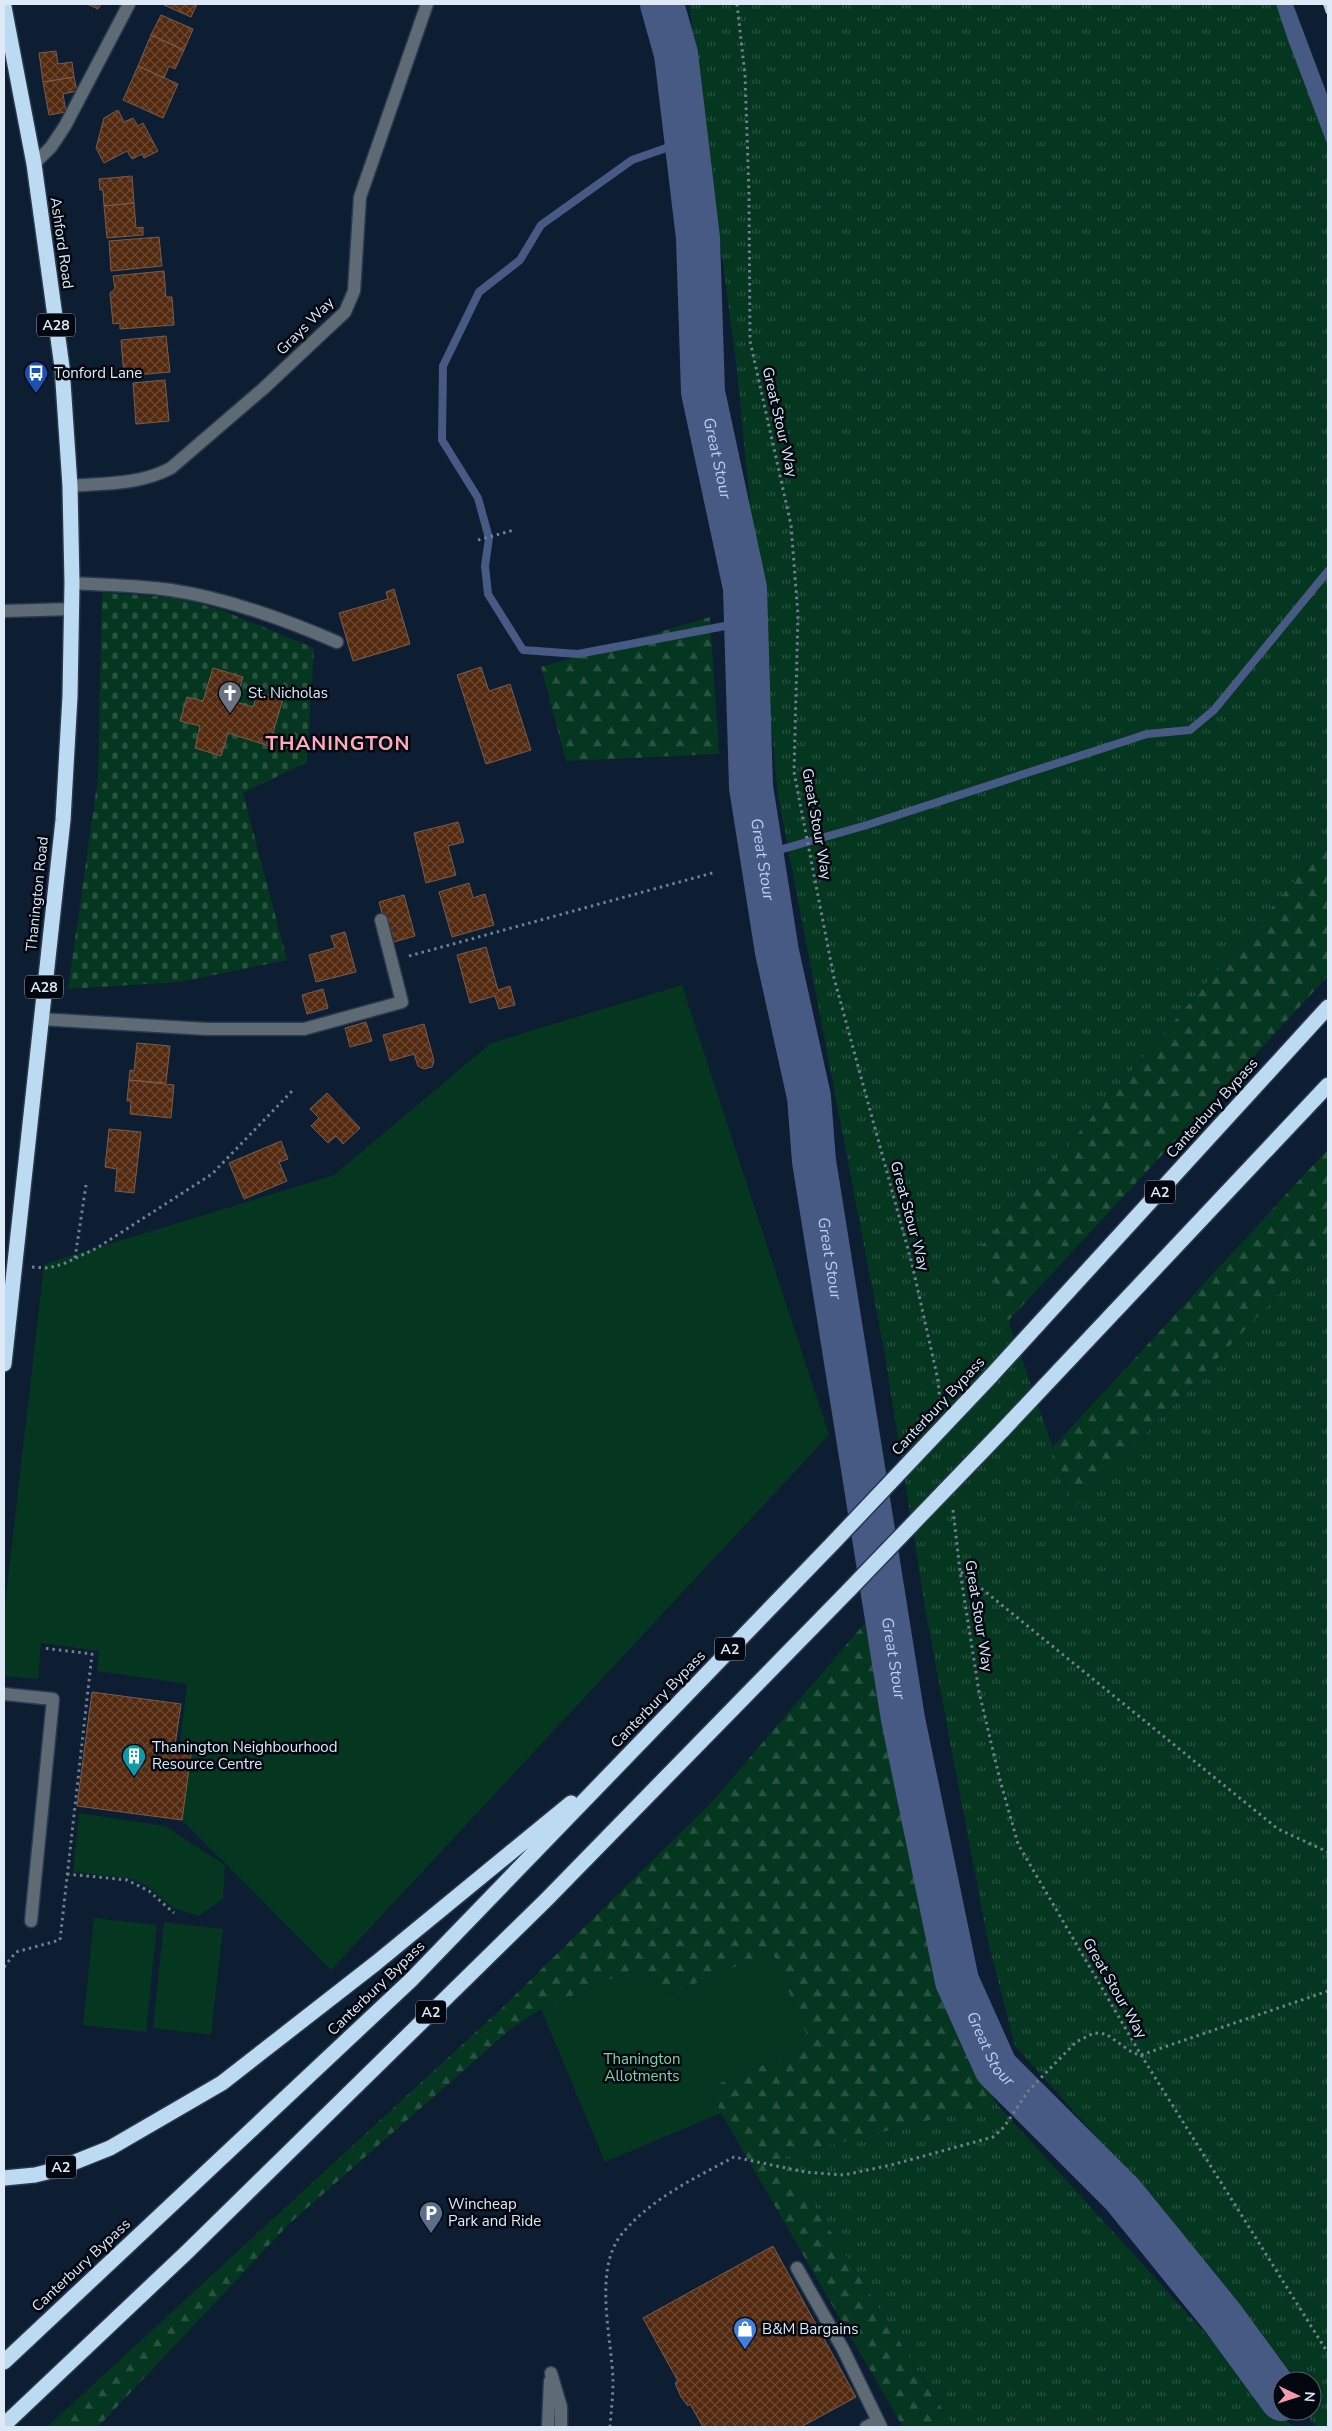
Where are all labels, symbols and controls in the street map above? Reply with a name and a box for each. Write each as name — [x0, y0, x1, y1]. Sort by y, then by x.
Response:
street label: Ashford Road — [46, 196, 78, 290]
street label: Grays Way — [272, 293, 338, 359]
road number: A28 — [37, 314, 75, 336]
bus stop icon: Tonford Lane — [23, 360, 49, 394]
place label: Tonford Lane — [54, 363, 142, 383]
street label: Great Stour Way — [758, 365, 802, 479]
water label: Great Stour — [698, 415, 737, 502]
church icon: St. Nicholas — [217, 680, 243, 714]
place label: St. Nicholas — [248, 683, 328, 703]
district label: THANINGTON — [266, 730, 410, 757]
street label: Great Stour Way — [797, 767, 837, 882]
water label: Great Stour — [745, 817, 780, 903]
street label: Thanington Road — [21, 835, 53, 953]
road number: A28 — [25, 976, 63, 999]
street label: Canterbury Bypass — [1162, 1054, 1262, 1162]
street label: Great Stour Way — [886, 1159, 934, 1273]
road number: A2 — [1145, 1180, 1175, 1204]
water label: Great Stour — [812, 1215, 847, 1302]
street label: Canterbury Bypass — [887, 1352, 989, 1460]
street label: Great Stour Way — [960, 1559, 998, 1674]
water label: Great Stour — [876, 1615, 911, 1702]
road number: A2 — [715, 1638, 745, 1660]
street label: Canterbury Bypass — [606, 1646, 710, 1752]
place label: Thanington Neighbourhood Resource Centre — [152, 1737, 337, 1774]
building icon: Thanington Neighbourhood Resource Centre — [121, 1743, 147, 1777]
street label: Great Stour Way — [1078, 1934, 1152, 2042]
street label: Canterbury Bypass — [323, 1936, 429, 2040]
road number: A2 — [416, 2000, 446, 2024]
water label: Great Stour — [961, 2008, 1020, 2092]
park label: Thanington Allotments — [604, 2049, 680, 2086]
road number: A2 — [46, 2156, 76, 2178]
place label: Wincheap Park and Ride — [448, 2194, 541, 2231]
parking icon: Wincheap Park and Ride — [418, 2200, 444, 2234]
street label: Canterbury Bypass — [27, 2214, 135, 2316]
shop icon: B&M Bargains — [732, 2316, 758, 2350]
place label: B&M Bargains — [762, 2319, 859, 2339]
north arrow — [1272, 2371, 1322, 2421]
text: N — [1300, 2391, 1319, 2403]

